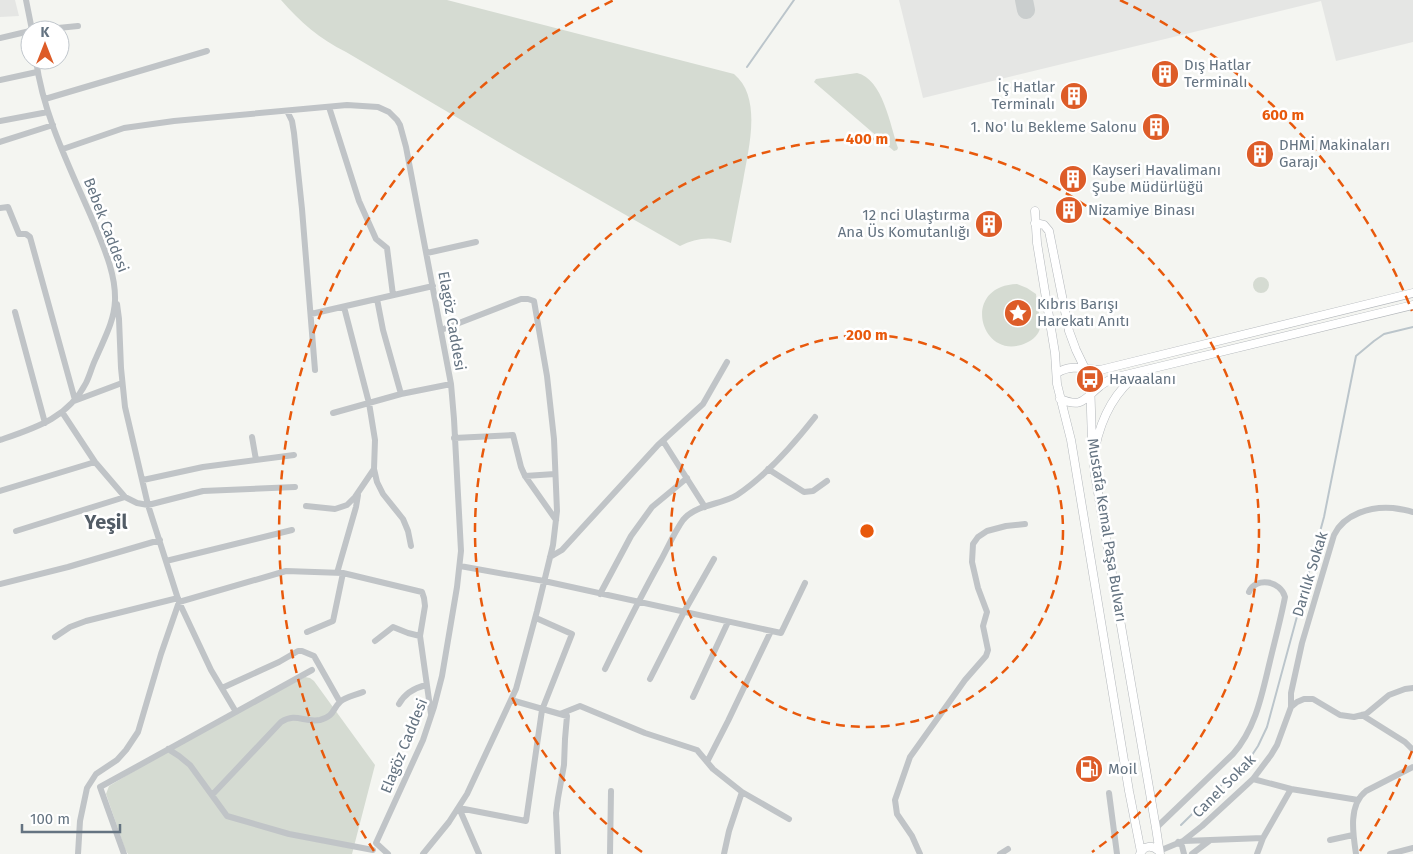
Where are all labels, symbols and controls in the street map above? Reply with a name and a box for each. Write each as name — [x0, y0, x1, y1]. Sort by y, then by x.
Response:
north arrow — [20, 20, 70, 70]
text: K — [41, 24, 51, 41]
place label: Dış Hatlar Terminalı — [1184, 56, 1251, 91]
building icon: Dış Hatlar Terminalı — [1150, 59, 1180, 89]
place label: İç Hatlar Terminalı — [992, 78, 1055, 113]
building icon: İç Hatlar Terminalı — [1059, 81, 1089, 111]
text: 600 m — [1262, 106, 1304, 124]
building icon: 1. No' lu Bekleme Salonu — [1141, 112, 1171, 142]
place label: 1. No' lu Bekleme Salonu — [970, 118, 1137, 136]
text: 400 m — [846, 130, 888, 148]
place label: DHMİ Makinaları Garajı — [1279, 136, 1390, 171]
building icon: DHMİ Makinaları Garajı — [1245, 139, 1275, 169]
place label: Kayseri Havalimanı Şube Müdürlüğü — [1092, 161, 1221, 196]
building icon: Kayseri Havalimanı Şube Müdürlüğü — [1058, 164, 1088, 194]
street label: Bebek Caddesi — [80, 175, 132, 275]
building icon: Nizamiye Binası — [1054, 195, 1084, 225]
place label: Nizamiye Binası — [1088, 201, 1195, 219]
place label: 12 nci Ulaştırma Ana Üs Komutanlığı — [838, 206, 970, 241]
building icon: 12 nci Ulaştırma Ana Üs Komutanlığı — [974, 209, 1004, 239]
street label: Elagöz Caddesi — [434, 270, 470, 372]
place label: Kıbrıs Barışı Harekatı Anıtı — [1037, 295, 1129, 330]
place icon: Kıbrıs Barışı Harekatı Anıtı — [1003, 298, 1033, 328]
text: 200 m — [846, 326, 888, 344]
bus stop icon: Havaalanı — [1075, 364, 1105, 394]
place label: Havaalanı — [1109, 370, 1176, 388]
street label: Mustafa Kemal Paşa Bulvarı — [1084, 437, 1130, 623]
district label: Yeşil — [84, 510, 127, 534]
centre of rings — [858, 522, 876, 540]
street label: Darılık Sokak — [1288, 529, 1332, 619]
street label: Elagöz Caddesi — [377, 696, 431, 796]
street label: Canel Sokak — [1189, 750, 1260, 821]
fuel station icon: Moil — [1074, 754, 1104, 784]
place label: Moil — [1108, 760, 1138, 778]
scale bar — [22, 802, 120, 834]
text: 100 m — [30, 810, 70, 828]

